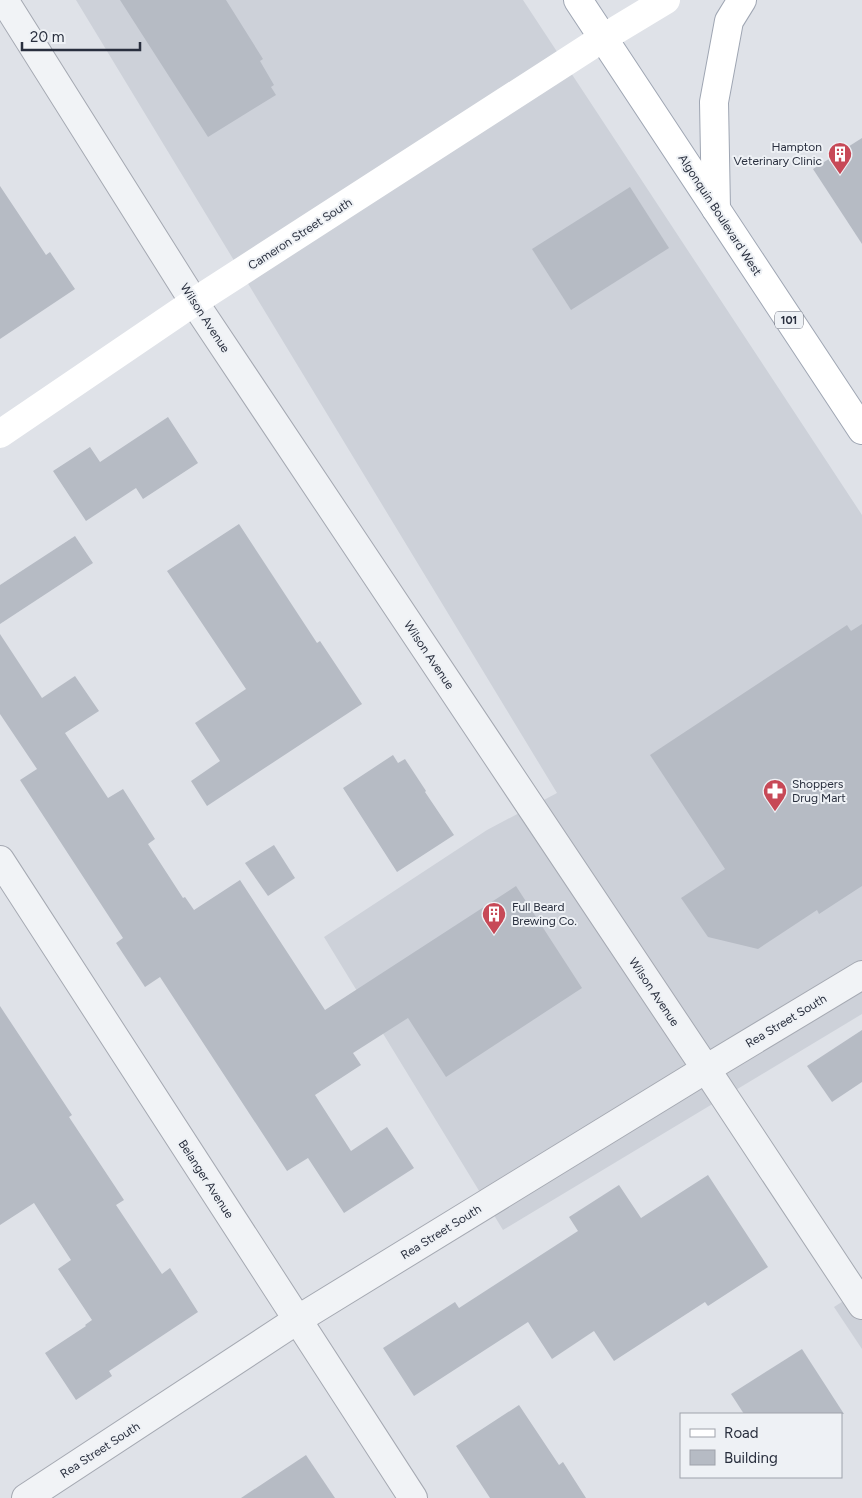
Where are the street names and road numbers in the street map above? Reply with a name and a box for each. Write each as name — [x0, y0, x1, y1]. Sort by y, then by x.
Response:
street label: Algonquin Boulevard West — [676, 152, 765, 279]
street label: Cameron Street South — [245, 195, 355, 273]
street label: Wilson Avenue — [177, 281, 233, 356]
road number: 101 — [775, 312, 803, 328]
street label: Wilson Avenue — [401, 618, 457, 692]
street label: Wilson Avenue — [626, 955, 682, 1029]
street label: Rea Street South — [743, 991, 829, 1051]
street label: Belanger Avenue — [175, 1137, 237, 1221]
street label: Rea Street South — [398, 1202, 484, 1262]
street label: Rea Street South — [58, 1419, 143, 1481]

